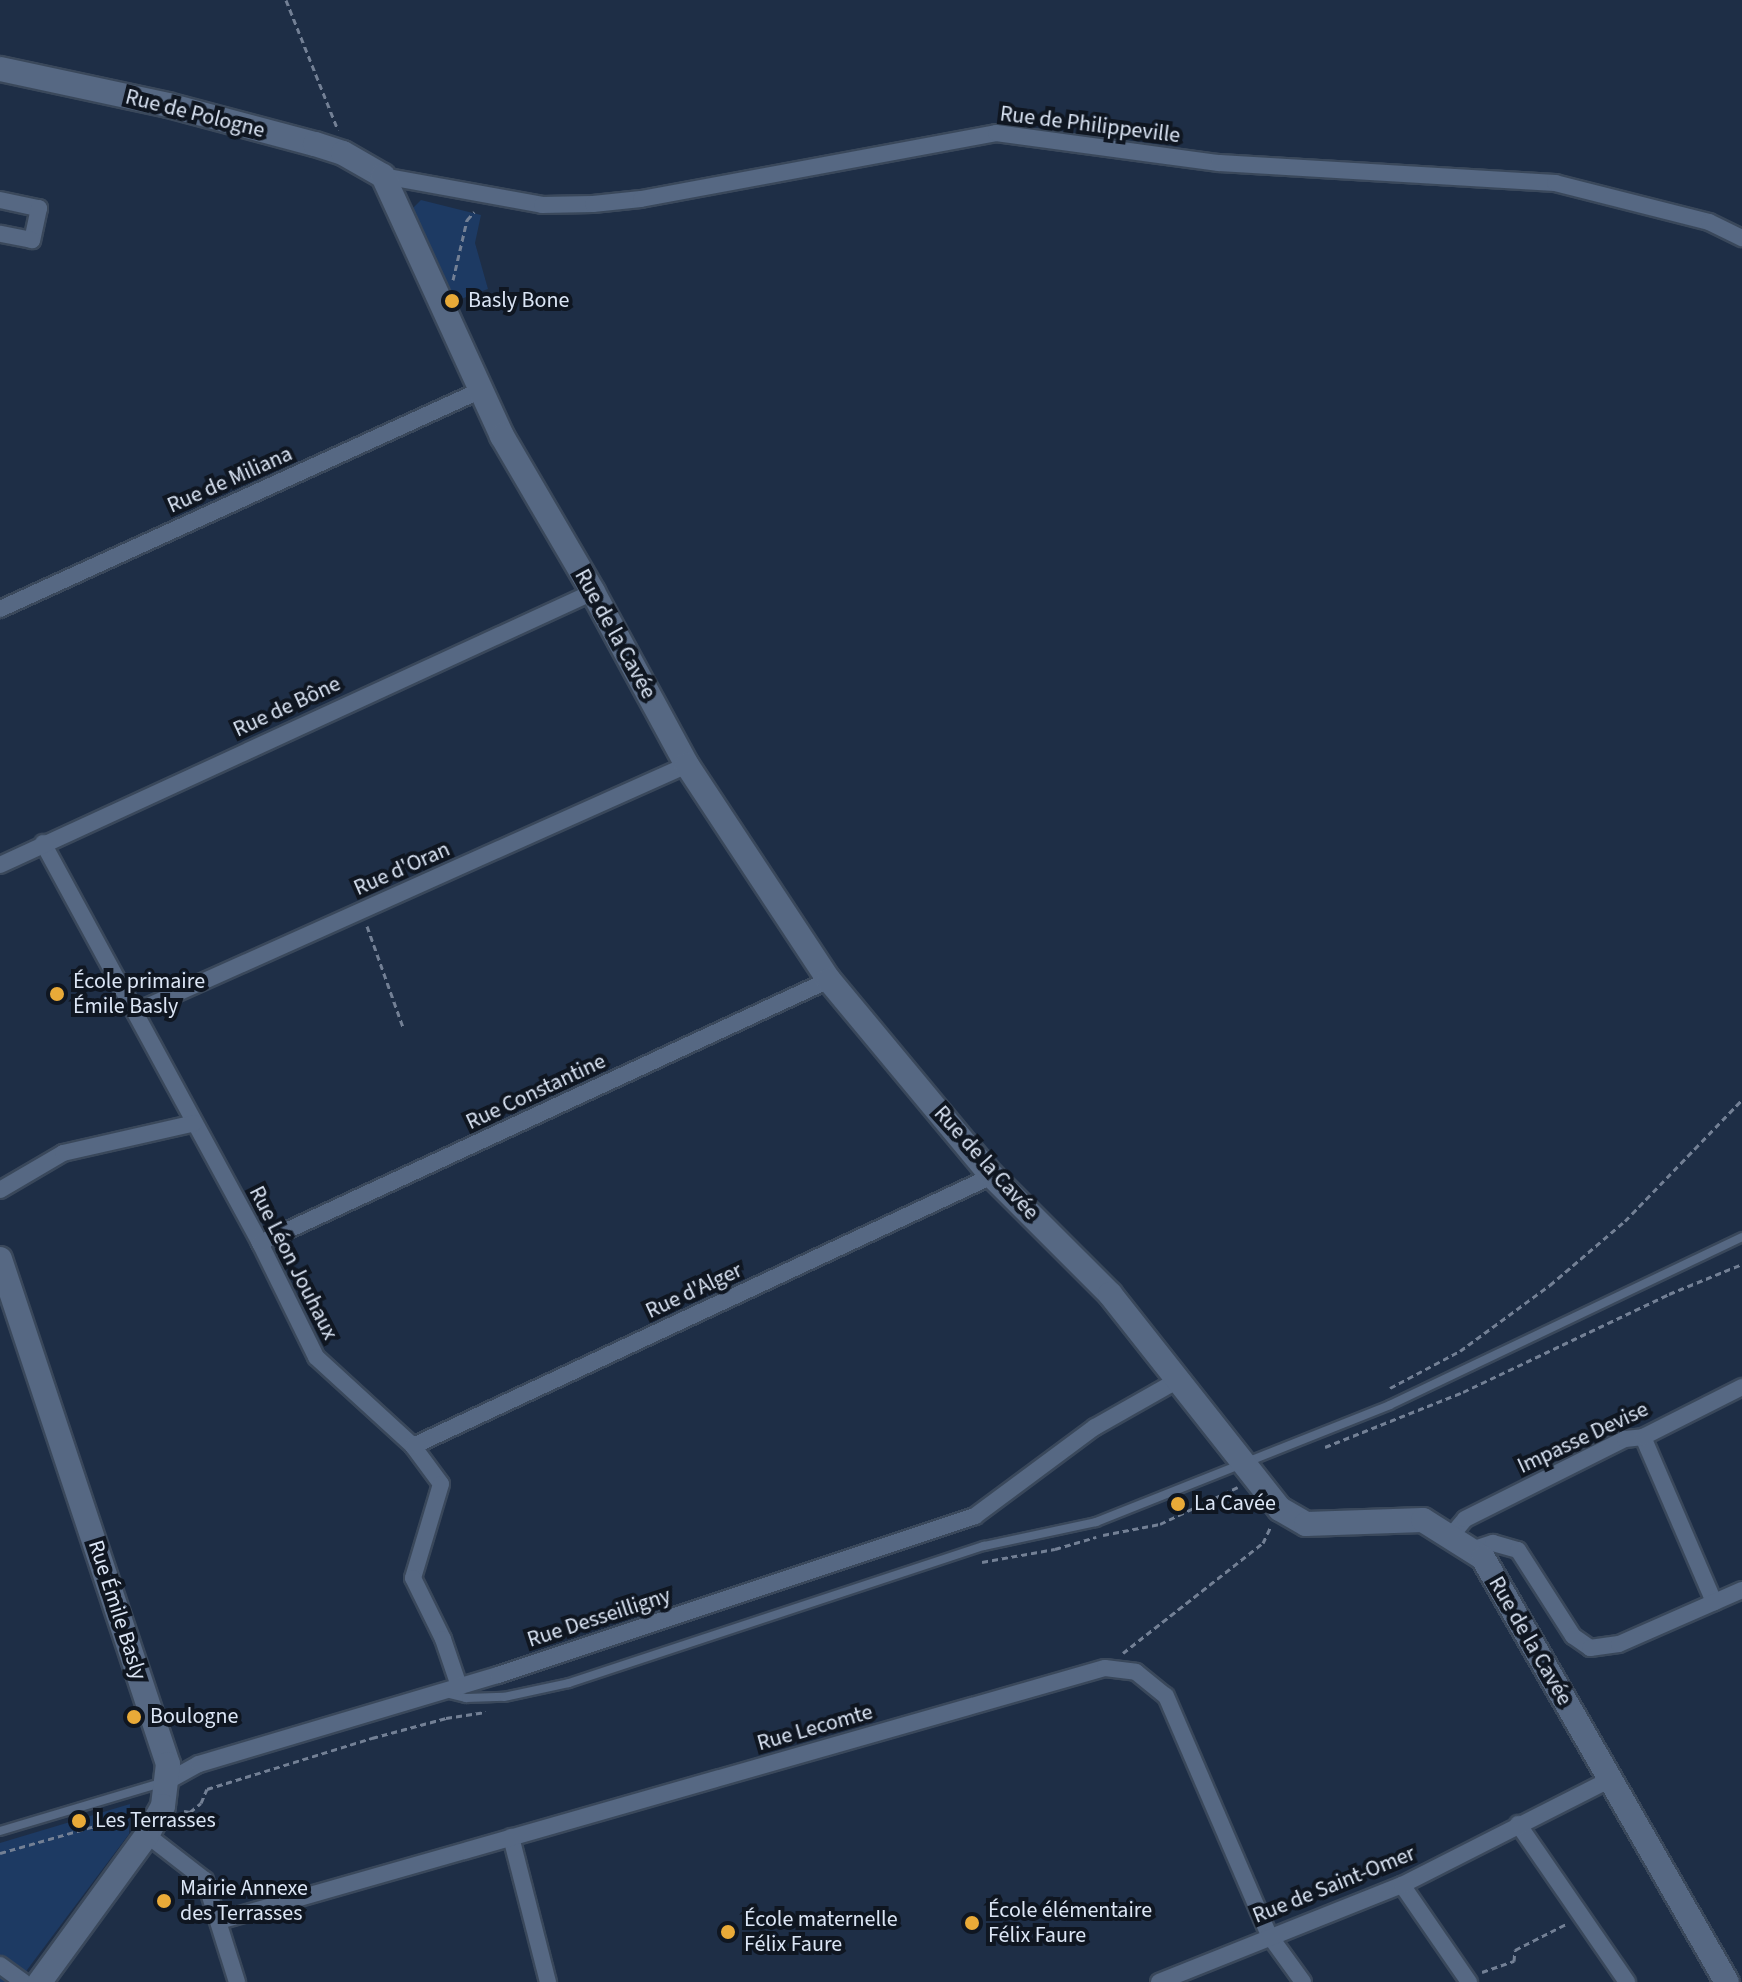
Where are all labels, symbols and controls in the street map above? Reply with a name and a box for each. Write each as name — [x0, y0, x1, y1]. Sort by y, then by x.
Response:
street label: Rue de Pologne — [123, 84, 267, 144]
street label: Rue de Philippeville — [998, 101, 1182, 149]
place label: Basly Bone — [468, 288, 569, 314]
marker: Basly Bone — [443, 292, 461, 310]
street label: Rue de Miliana — [163, 441, 297, 519]
street label: Rue de la Cavée — [569, 565, 661, 703]
street label: Rue de Bône — [229, 671, 345, 743]
street label: Rue d'Oran — [350, 836, 454, 902]
place label: École primaire Émile Basly — [73, 968, 205, 1020]
marker: École primaire Émile Basly — [48, 985, 66, 1003]
street label: Rue Constantine — [462, 1048, 610, 1136]
street label: Rue de la Cavée — [928, 1101, 1044, 1225]
street label: Rue Léon Jouhaux — [243, 1182, 343, 1344]
street label: Rue d'Alger — [642, 1257, 746, 1325]
street label: Impasse Devise — [1513, 1396, 1653, 1480]
place label: La Cavée — [1194, 1491, 1276, 1517]
marker: La Cavée — [1169, 1495, 1187, 1513]
street label: Rue Émile Basly — [82, 1537, 152, 1683]
street label: Rue de la Cavée — [1483, 1572, 1577, 1710]
street label: Rue Desseilligny — [524, 1582, 674, 1654]
street label: Rue Lecomte — [754, 1699, 876, 1757]
place label: Boulogne — [150, 1704, 238, 1730]
marker: Boulogne — [125, 1708, 143, 1726]
place label: Les Terrasses — [95, 1808, 216, 1834]
marker: Les Terrasses — [70, 1812, 88, 1830]
street label: Rue de Saint-Omer — [1249, 1840, 1419, 1930]
place label: Mairie Annexe des Terrasses — [180, 1875, 308, 1926]
marker: Mairie Annexe des Terrasses — [155, 1892, 173, 1910]
place label: École élémentaire Félix Faure — [988, 1897, 1152, 1948]
place label: École maternelle Félix Faure — [744, 1906, 898, 1958]
marker: École élémentaire Félix Faure — [963, 1914, 981, 1932]
marker: École maternelle Félix Faure — [719, 1923, 737, 1941]

